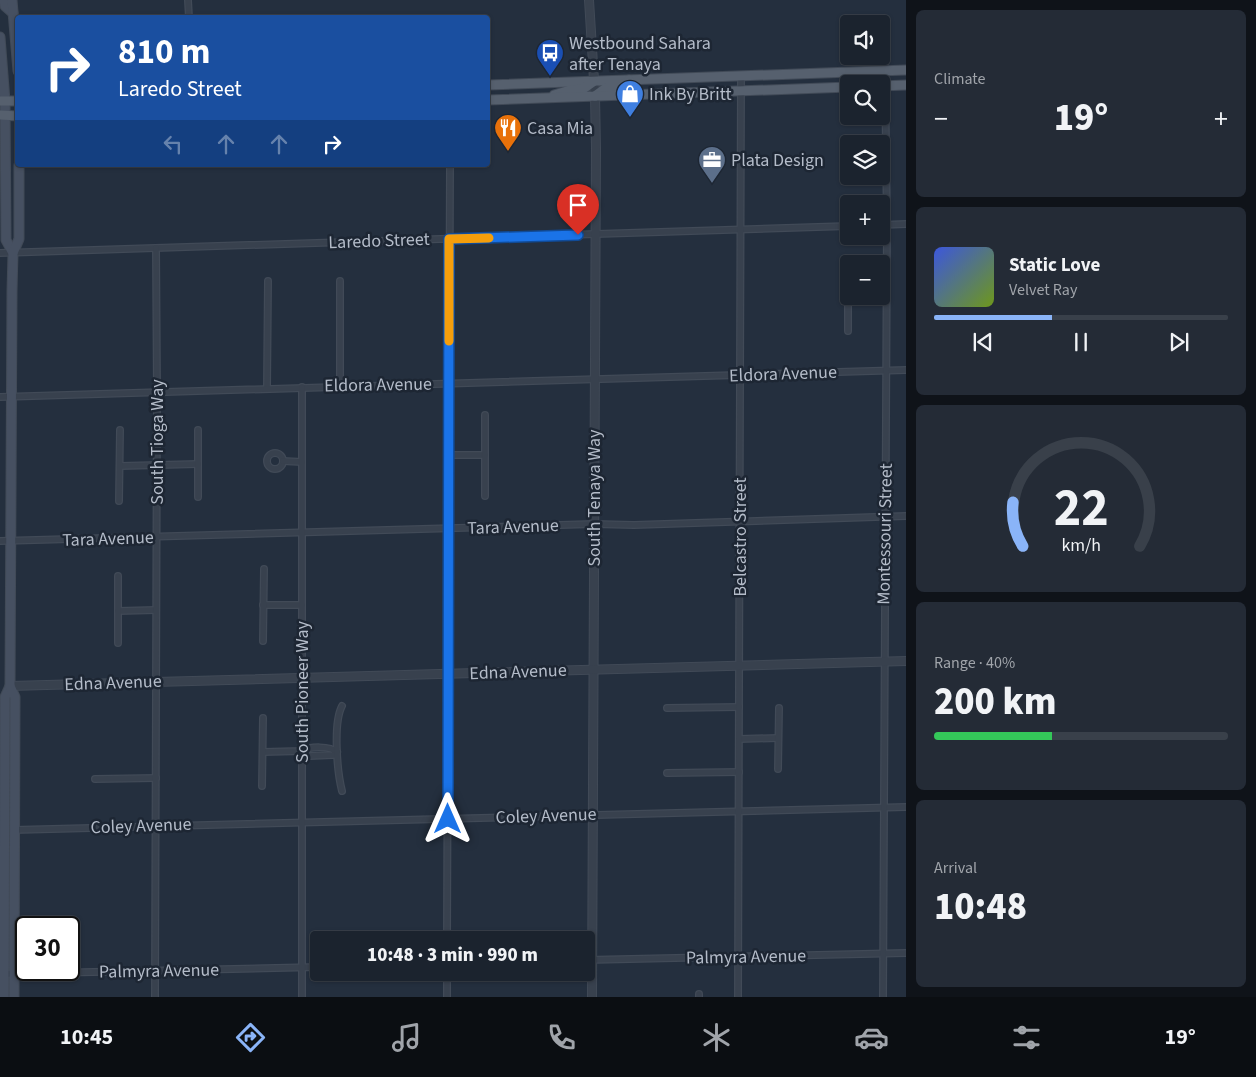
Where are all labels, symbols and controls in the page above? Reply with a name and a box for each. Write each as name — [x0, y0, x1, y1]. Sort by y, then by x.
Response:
map controls — [840, 15, 890, 305]
button: sound — [840, 15, 890, 65]
text: 810 m — [118, 27, 210, 77]
place label: Westbound Sahara after Tenaya — [569, 31, 711, 77]
icon: right — [35, 35, 100, 100]
bus stop icon: Westbound Sahara after Tenaya — [535, 38, 565, 77]
text: Climate — [934, 68, 985, 90]
text: Laredo Street — [118, 73, 242, 105]
button: search — [840, 75, 890, 125]
shop icon: Ink By Britt — [615, 79, 645, 118]
place label: Ink By Britt — [649, 82, 732, 107]
text: 19° — [1054, 91, 1108, 145]
text: − — [934, 99, 948, 139]
text: + — [1214, 99, 1228, 139]
restaurant icon: Casa Mia — [493, 113, 523, 152]
place label: Casa Mia — [527, 116, 593, 141]
icon: left — [159, 130, 187, 158]
icon: ahead — [212, 130, 240, 158]
icon: ahead — [265, 130, 293, 158]
icon: right — [318, 130, 346, 158]
button: layers — [840, 135, 890, 185]
office icon: Plata Design — [697, 145, 727, 184]
place label: Plata Design — [731, 148, 824, 173]
pin — [557, 184, 599, 235]
icon: arrive — [564, 191, 592, 219]
button: + — [840, 195, 890, 245]
street label: Laredo Street — [328, 227, 430, 255]
text: Static Love — [1009, 252, 1100, 279]
button: − — [840, 255, 890, 305]
text: Velvet Ray — [1009, 279, 1077, 301]
icon: previous — [969, 328, 997, 356]
icon: pause — [1067, 328, 1095, 356]
icon: next — [1165, 328, 1193, 356]
street label: Eldora Avenue — [729, 360, 837, 388]
street label: Eldora Avenue — [324, 372, 432, 398]
street label: South Tioga Way — [145, 379, 170, 505]
street label: South Tenaya Way — [582, 429, 607, 567]
street label: Montessouri Street — [871, 463, 899, 605]
text: 22 — [1054, 472, 1108, 546]
street label: Belcastro Street — [728, 478, 753, 597]
street label: Tara Avenue — [467, 513, 559, 541]
street label: Tara Avenue — [62, 525, 154, 553]
text: km/h — [1061, 533, 1101, 558]
street label: South Pioneer Way — [290, 620, 315, 763]
text: Range · 40% — [934, 652, 1015, 674]
street label: Edna Avenue — [469, 658, 567, 686]
street label: Edna Avenue — [64, 669, 162, 697]
text: 200 km — [934, 675, 1056, 729]
position arrow — [421, 792, 473, 844]
street label: Coley Avenue — [495, 802, 597, 830]
street label: Coley Avenue — [90, 812, 192, 840]
text: Arrival — [934, 857, 977, 879]
text: 10:48 — [934, 880, 1027, 934]
speed limit sign: 30 — [15, 916, 80, 981]
text: 10:48 · 3 min · 990 m — [367, 942, 538, 969]
street label: Palmyra Avenue — [686, 943, 806, 971]
street label: Palmyra Avenue — [99, 957, 219, 985]
icon: directions — [233, 1020, 268, 1055]
icon: music — [389, 1020, 424, 1055]
icon: phone — [544, 1020, 579, 1055]
icon: climate — [699, 1020, 734, 1055]
icon: car — [854, 1020, 889, 1055]
icon: filters — [1009, 1020, 1044, 1055]
text: 10:45 — [60, 1021, 113, 1053]
text: 19° — [1165, 1021, 1196, 1053]

